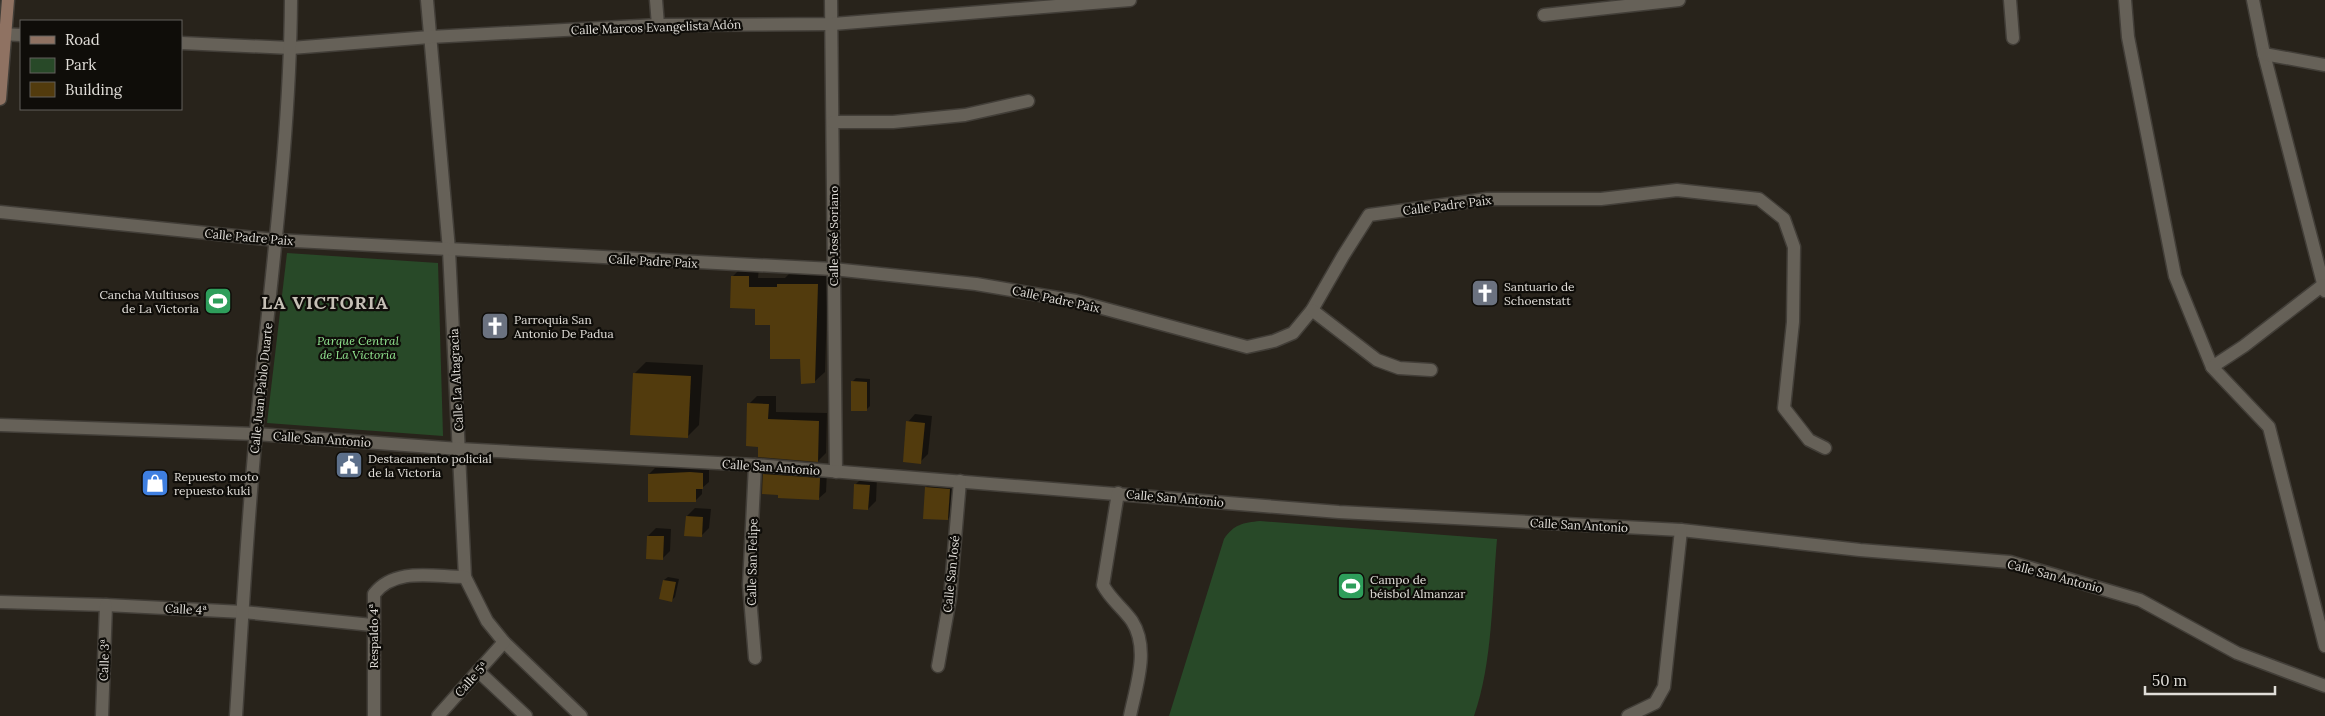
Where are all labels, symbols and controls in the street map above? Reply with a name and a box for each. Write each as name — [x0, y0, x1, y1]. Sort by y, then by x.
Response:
street label: Calle Marcos Evangelista Adón — [571, 17, 741, 37]
legend — [20, 20, 182, 110]
text: Road — [65, 30, 100, 49]
text: Park — [65, 55, 96, 74]
text: Building — [65, 80, 123, 99]
street label: Calle José Soriano — [826, 186, 841, 286]
street label: Calle Padre Paix — [1402, 192, 1493, 218]
street label: Calle Padre Paix — [204, 226, 295, 248]
street label: Calle Padre Paix — [608, 251, 699, 271]
church icon: Santuario de Schoenstatt — [1470, 278, 1500, 308]
place label: Santuario de Schoenstatt — [1504, 279, 1575, 308]
street label: Calle Padre Paix — [1011, 282, 1102, 316]
sports icon: Cancha Multiusos de La Victoria — [203, 286, 233, 316]
place label: Cancha Multiusos de La Victoria — [99, 287, 199, 316]
district label: LA VICTORIA — [261, 291, 389, 314]
church icon: Parroquia San Antonio De Padua — [480, 311, 510, 341]
place label: Parroquia San Antonio De Padua — [513, 312, 614, 341]
street label: Calle Juan Pablo Duarte — [247, 321, 275, 454]
street label: Calle La Altagracia — [446, 328, 466, 432]
park label: Parque Central de La Victoria — [317, 333, 400, 362]
street label: Calle San Antonio — [272, 428, 372, 450]
public building icon: Destacamento policial de la Victoria — [334, 450, 364, 480]
place label: Destacamento policial de la Victoria — [368, 451, 492, 480]
street label: Calle San Antonio — [721, 456, 821, 478]
shop icon: Repuesto moto repuesto kuki — [140, 468, 170, 498]
place label: Repuesto moto repuesto kuki — [174, 469, 259, 498]
street label: Calle San Antonio — [1125, 486, 1225, 510]
street label: Calle San Antonio — [1530, 515, 1628, 535]
street label: Calle San Felipe — [744, 518, 760, 606]
street label: Calle San José — [939, 534, 963, 613]
street label: Calle San Antonio — [2006, 556, 2104, 596]
sports icon: Campo de béisbol Almanzar — [1336, 571, 1366, 601]
place label: Campo de béisbol Almanzar — [1370, 572, 1466, 601]
street label: Calle 4ª — [165, 600, 208, 618]
street label: Respaldo 4ª — [366, 603, 381, 668]
street label: Calle 3ª — [96, 638, 112, 681]
street label: Calle 5ª — [451, 658, 491, 700]
scale bar — [2145, 664, 2275, 696]
text: 50 m — [2152, 671, 2187, 690]

